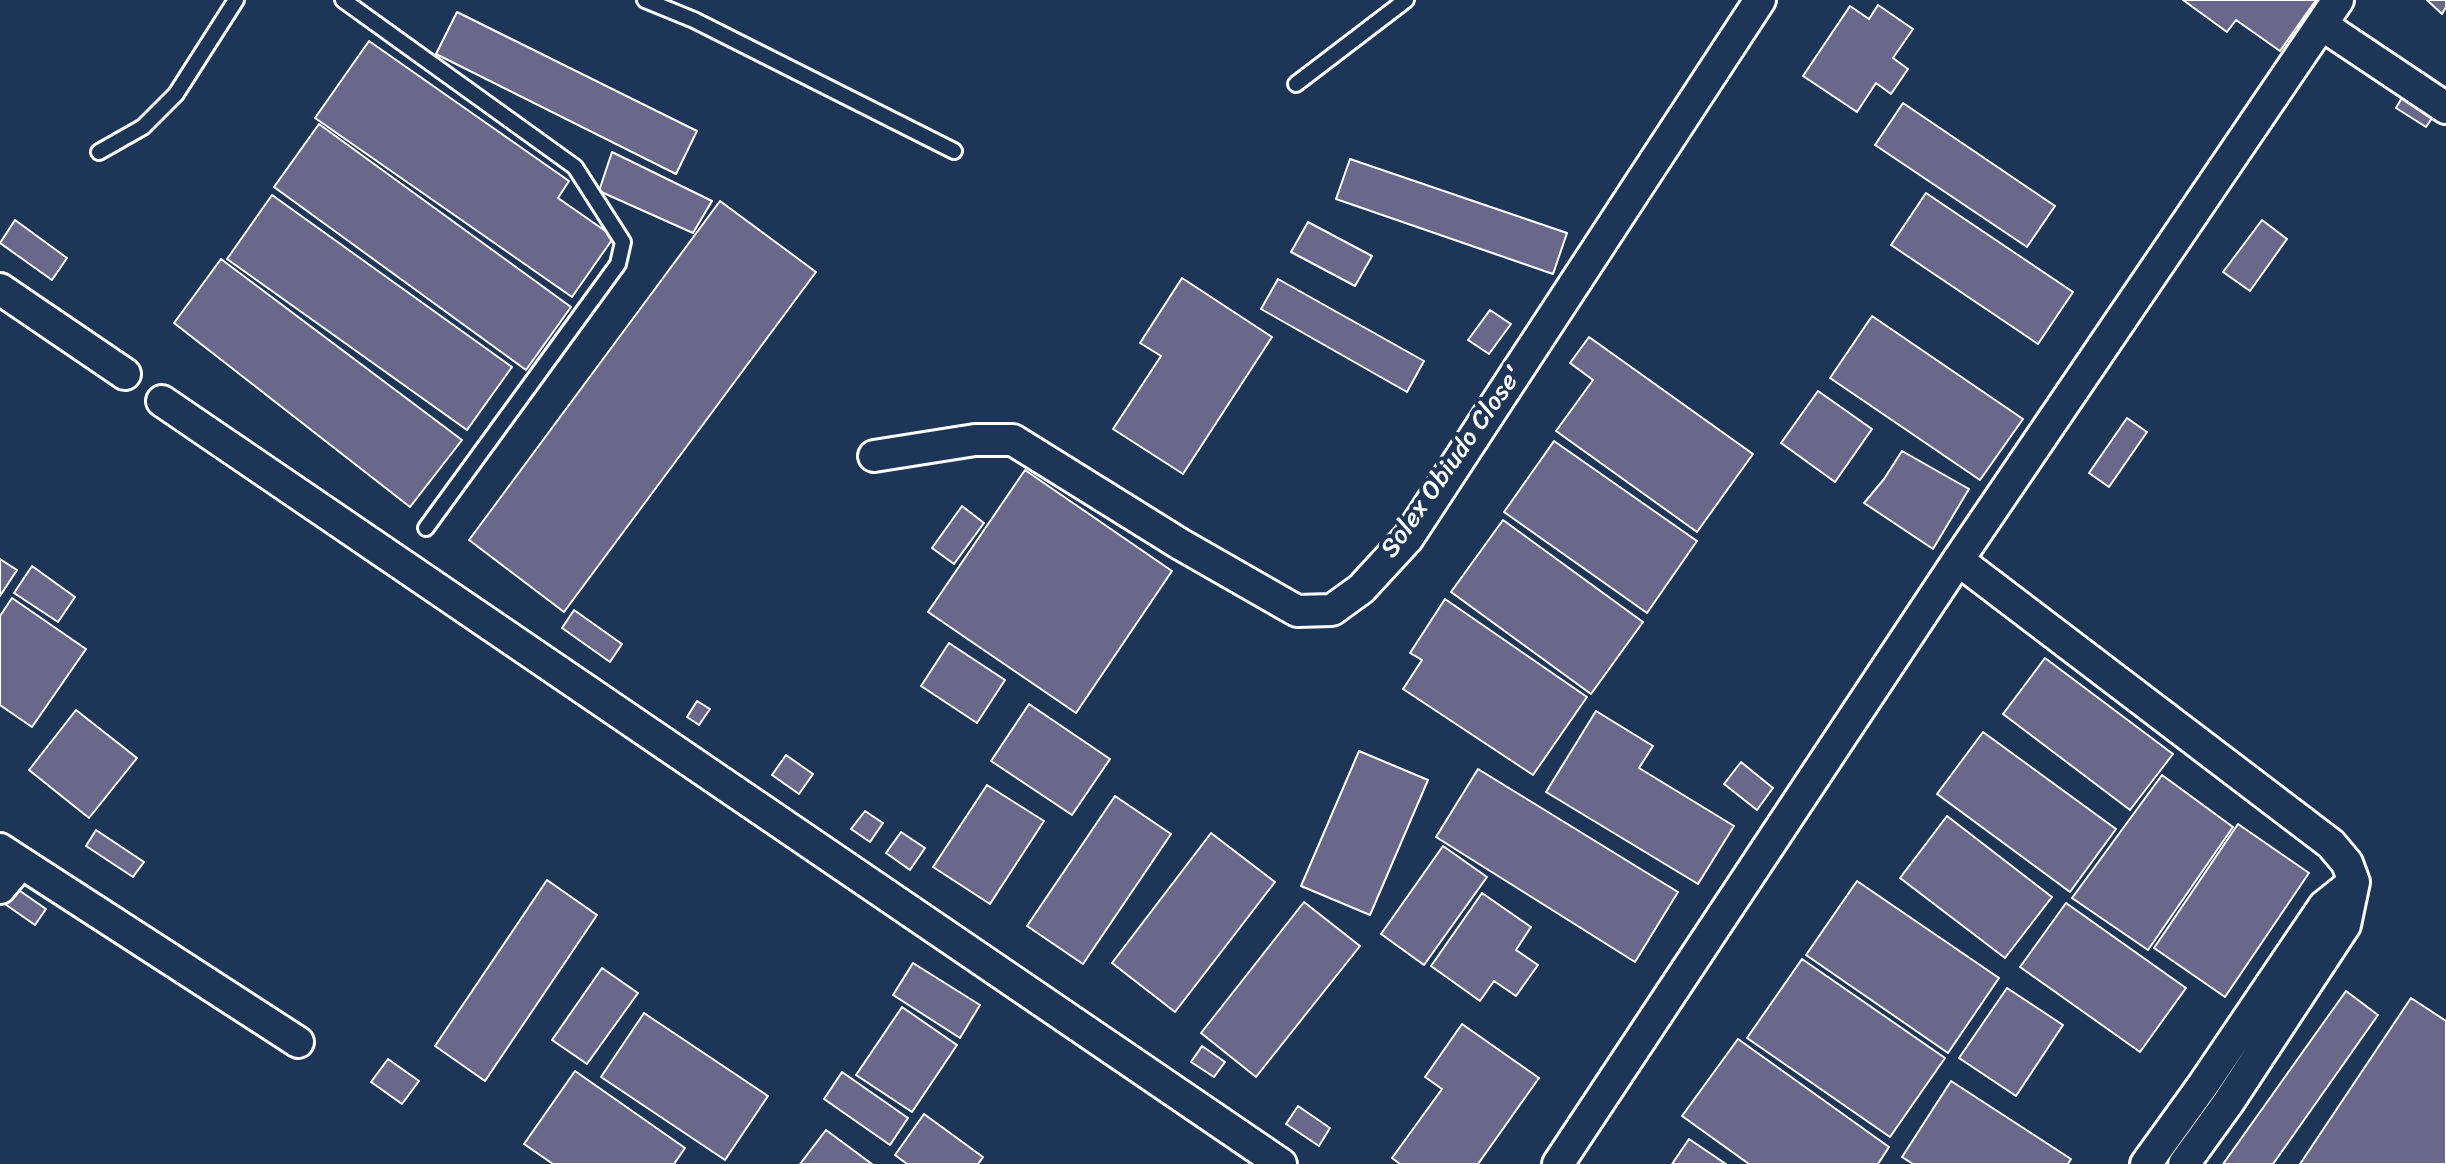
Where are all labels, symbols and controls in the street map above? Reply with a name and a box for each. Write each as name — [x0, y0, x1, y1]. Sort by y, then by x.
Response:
street label: Solex Obiudo Close' — [1375, 360, 1531, 564]

